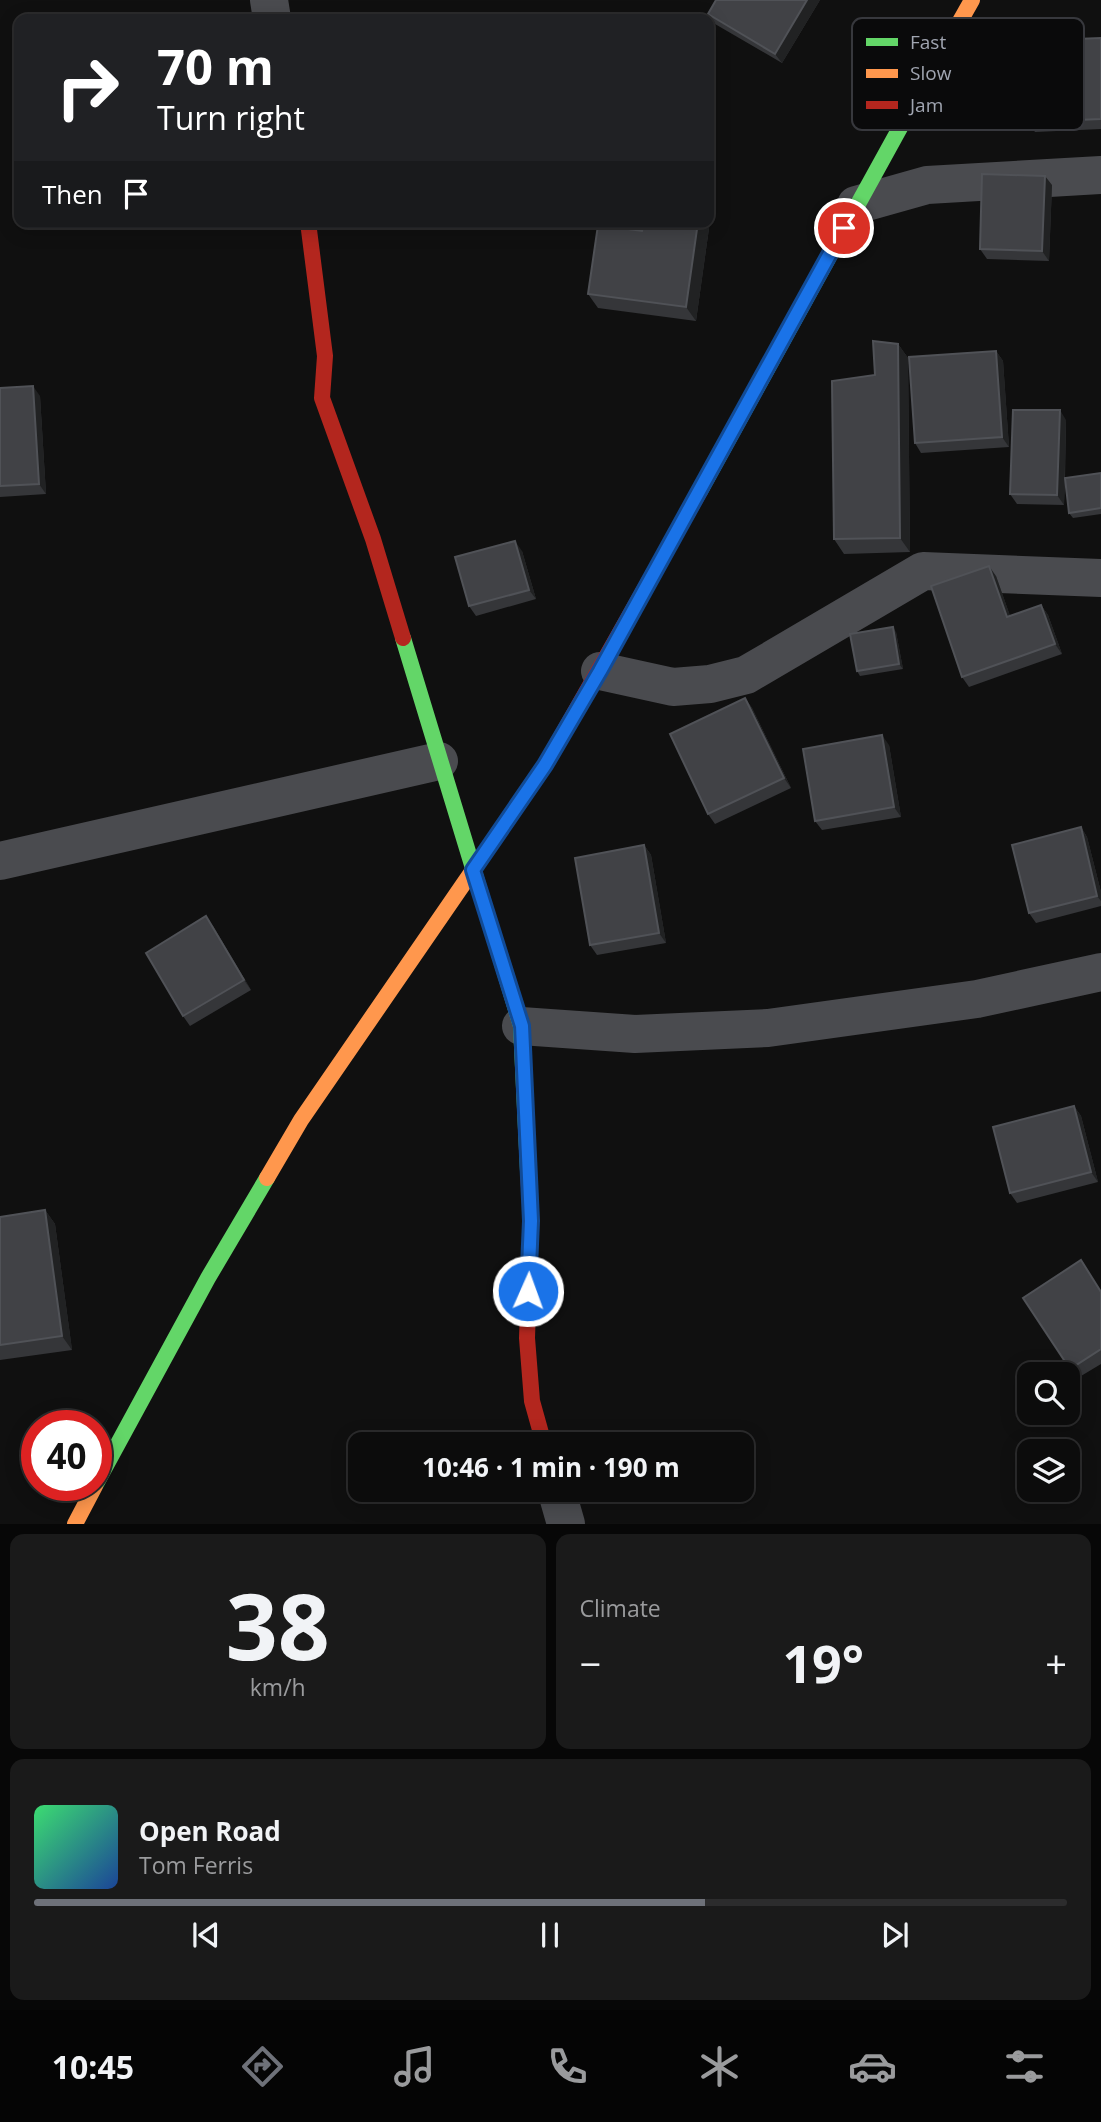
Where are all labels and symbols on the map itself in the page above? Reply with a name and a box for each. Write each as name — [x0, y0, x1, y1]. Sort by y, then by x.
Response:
legend — [852, 18, 1084, 130]
text: Fast — [910, 29, 946, 55]
text: Slow — [910, 60, 952, 86]
text: Jam — [908, 92, 943, 118]
pin — [814, 198, 874, 258]
position arrow — [491, 1254, 565, 1328]
speed limit sign: 40 — [21, 1410, 112, 1501]

